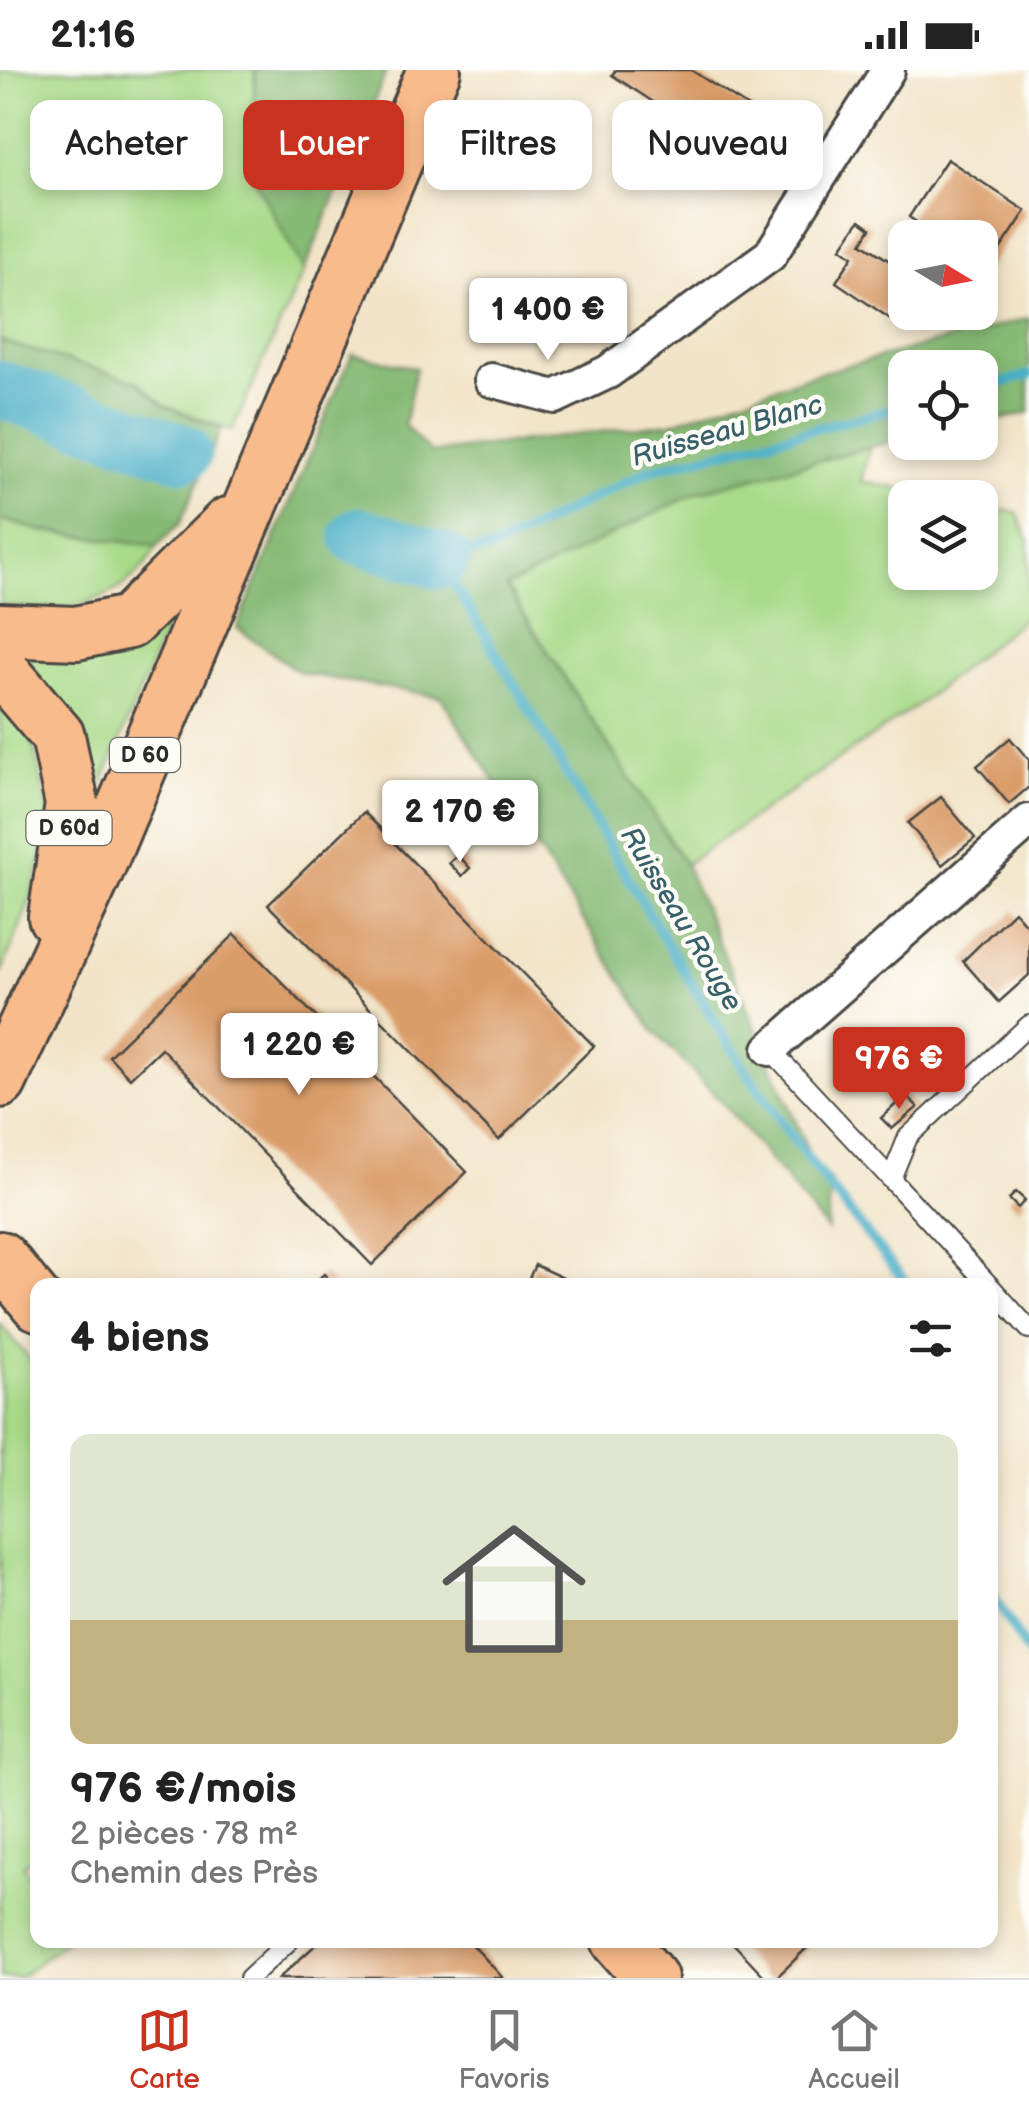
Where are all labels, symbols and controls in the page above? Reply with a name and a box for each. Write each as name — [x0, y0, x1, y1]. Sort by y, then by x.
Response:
text: 21:16 — [50, 13, 136, 58]
chip: Acheter — [30, 100, 223, 190]
chip: Louer — [243, 100, 404, 190]
chip: Filtres — [424, 100, 592, 190]
chip: Nouveau — [612, 100, 823, 190]
north arrow — [888, 220, 998, 330]
map controls — [888, 220, 998, 590]
pin: 1 400 € — [456, 278, 640, 363]
text: 1 400 € — [491, 291, 605, 330]
button: locate — [888, 350, 998, 460]
water label: Ruisseau Blanc — [628, 388, 826, 474]
button: layers — [888, 480, 998, 590]
road number: D 60 — [110, 738, 180, 772]
pin: 2 170 € — [368, 780, 552, 865]
text: 2 170 € — [404, 793, 516, 832]
road number: D 60d — [27, 811, 112, 845]
water label: Ruisseau Rouge — [613, 821, 749, 1017]
pin: 1 220 € — [207, 1013, 391, 1098]
text: 1 220 € — [243, 1026, 355, 1065]
pin: 976 € — [829, 1027, 969, 1112]
text: 976 € — [855, 1040, 943, 1079]
icon: filters — [903, 1311, 958, 1366]
text: 4 biens — [70, 1313, 209, 1364]
icon: home — [424, 1499, 604, 1679]
text: 976 €/mois — [70, 1764, 296, 1815]
text: 2 pièces · 78 m² — [70, 1815, 298, 1854]
text: Chemin des Près — [70, 1854, 318, 1893]
tab: Carte — [129, 2003, 200, 2096]
tab: Favoris — [458, 2003, 550, 2096]
tab: Accueil — [808, 2003, 900, 2096]

